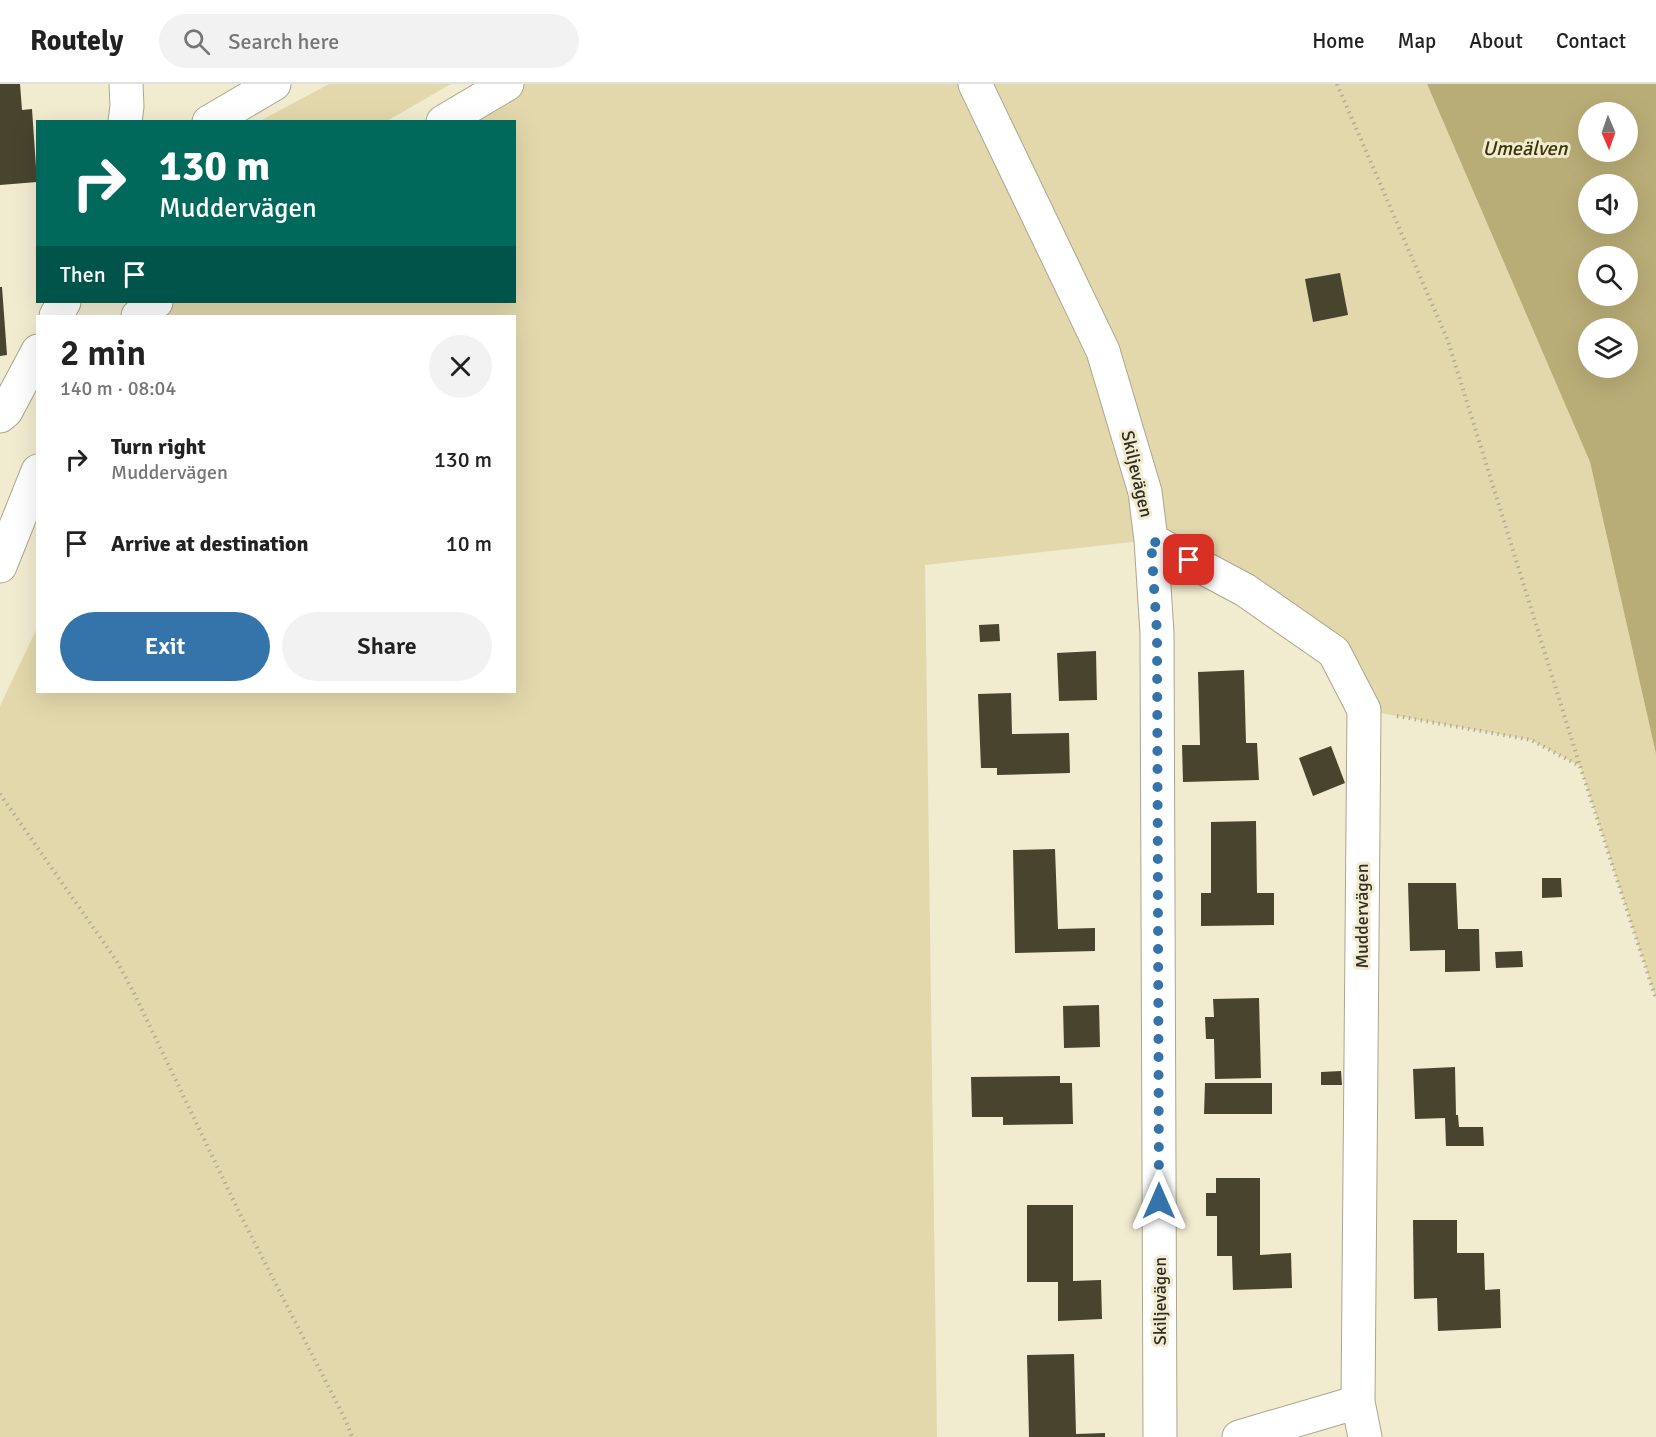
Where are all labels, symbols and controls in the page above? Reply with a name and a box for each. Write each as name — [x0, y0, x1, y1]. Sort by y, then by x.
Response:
search box — [159, 14, 579, 68]
text: Routely — [30, 24, 123, 58]
icon: search — [180, 25, 213, 58]
text: Search here — [228, 28, 339, 55]
text: Home — [1312, 28, 1365, 54]
text: Map — [1398, 28, 1436, 54]
text: About — [1469, 28, 1523, 54]
text: Contact — [1556, 28, 1626, 54]
north arrow — [1578, 102, 1638, 162]
map controls — [1578, 102, 1638, 378]
water label: Umeälven — [1483, 136, 1569, 161]
text: 130 m — [159, 141, 270, 192]
icon: right — [60, 144, 138, 222]
button: sound — [1578, 174, 1638, 234]
text: Muddervägen — [159, 192, 317, 225]
button: search — [1578, 246, 1638, 306]
icon: arrive — [118, 258, 151, 291]
text: Then — [60, 261, 106, 288]
button: layers — [1578, 318, 1638, 378]
text: 2 min — [60, 331, 146, 376]
button: close — [429, 335, 492, 398]
text: 140 m · 08:04 — [60, 376, 176, 401]
street label: Skiljevägen — [1116, 428, 1158, 520]
text: Turn right — [111, 433, 206, 460]
icon: right — [60, 443, 93, 476]
text: 130 m — [434, 446, 492, 473]
text: Muddervägen — [111, 460, 228, 485]
icon: arrive — [60, 527, 93, 560]
text: Arrive at destination — [111, 530, 308, 557]
text: 10 m — [446, 530, 492, 557]
pin — [1163, 534, 1214, 585]
icon: arrive — [1172, 543, 1205, 576]
button: Exit — [60, 612, 270, 681]
button: Share — [282, 612, 492, 681]
street label: Muddervägen — [1351, 863, 1373, 969]
position arrow — [1127, 1169, 1191, 1233]
street label: Skiljevägen — [1149, 1257, 1171, 1345]

